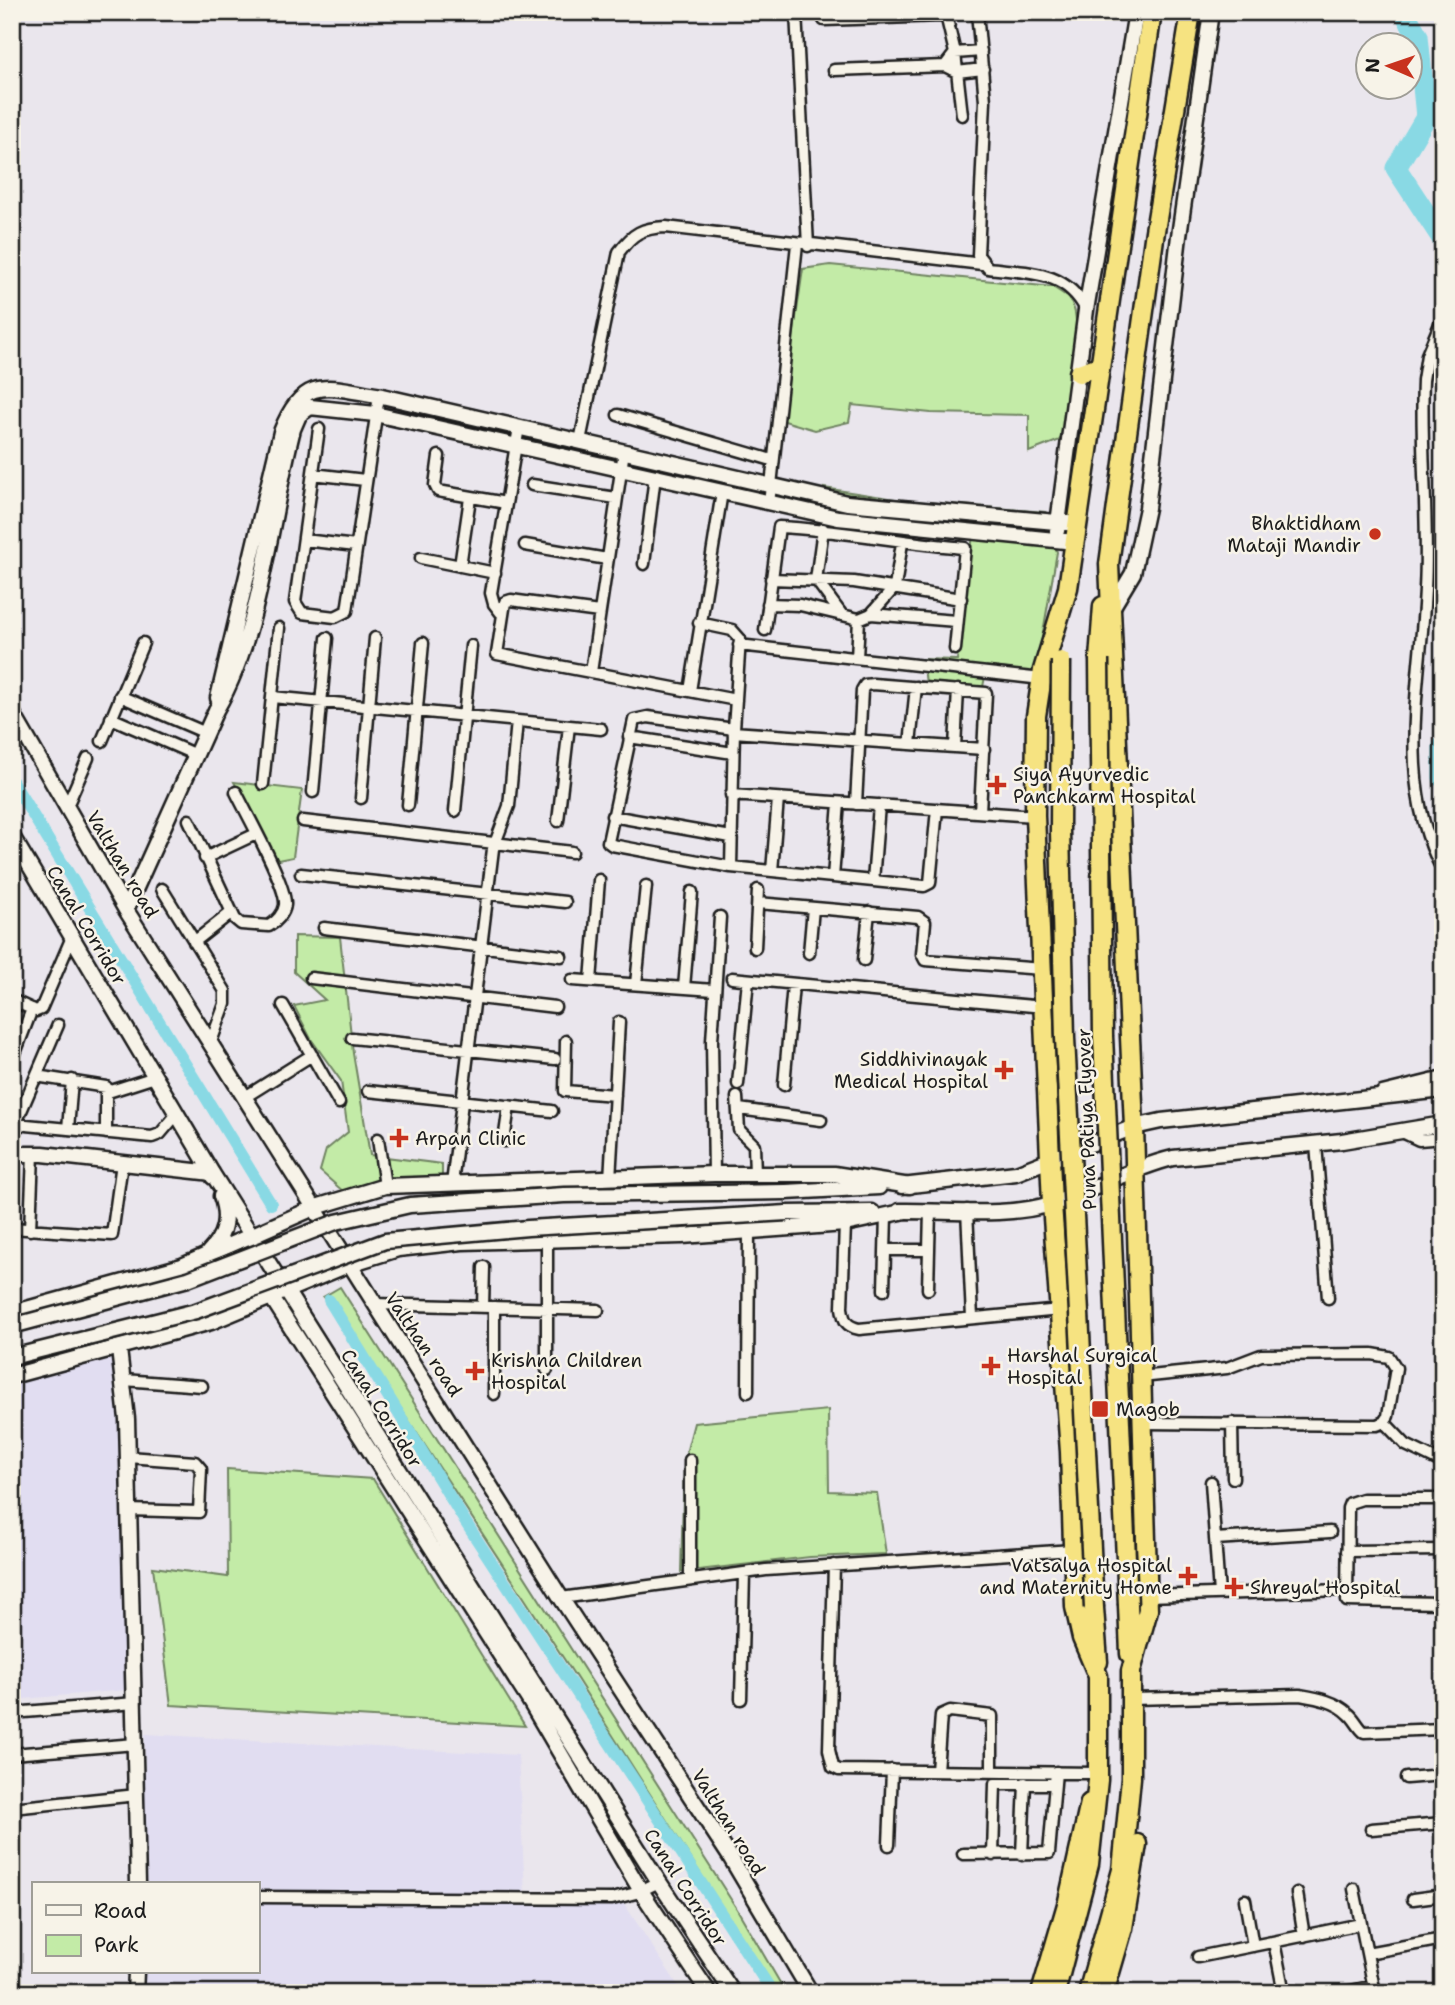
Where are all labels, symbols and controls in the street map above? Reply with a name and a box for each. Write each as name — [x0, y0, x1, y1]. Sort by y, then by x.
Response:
north arrow — [1354, 32, 1424, 102]
text: N — [1360, 57, 1385, 73]
place label: Bhaktidham Mataji Mandir — [1227, 511, 1361, 558]
marker: Bhaktidham Mataji Mandir — [1367, 526, 1383, 542]
place label: Siya Ayurvedic Panchkarm Hospital — [1013, 762, 1196, 809]
marker: Siya Ayurvedic Panchkarm Hospital — [987, 775, 1007, 795]
street label: Valthan road — [81, 806, 164, 923]
street label: Canal Corridor — [41, 861, 132, 990]
street label: Puna Patiya Flyover — [1071, 1028, 1102, 1210]
place label: Siddhivinayak Medical Hospital — [834, 1047, 988, 1094]
marker: Siddhivinayak Medical Hospital — [994, 1060, 1014, 1080]
place label: Arpan Clinic — [415, 1126, 526, 1151]
marker: Arpan Clinic — [389, 1128, 409, 1148]
street label: Valthan road — [379, 1287, 468, 1401]
place label: Harshal Surgical Hospital — [1007, 1343, 1158, 1390]
street label: Canal Corridor — [335, 1344, 428, 1472]
place label: Krishna Children Hospital — [491, 1348, 642, 1395]
marker: Harshal Surgical Hospital — [981, 1356, 1001, 1376]
marker: Krishna Children Hospital — [465, 1361, 485, 1381]
place label: Magob — [1116, 1397, 1180, 1422]
marker: Magob — [1090, 1399, 1110, 1419]
place label: Vatsalya Hospital and Maternity Home — [980, 1553, 1172, 1600]
marker: Vatsalya Hospital and Maternity Home — [1178, 1566, 1198, 1586]
place label: Shreyal Hospital — [1250, 1575, 1401, 1600]
marker: Shreyal Hospital — [1224, 1577, 1244, 1597]
street label: Valthan road — [686, 1764, 771, 1880]
street label: Canal Corridor — [638, 1824, 733, 1951]
legend — [32, 1882, 259, 1974]
text: Road — [94, 1897, 147, 1925]
text: Park — [94, 1931, 139, 1959]

